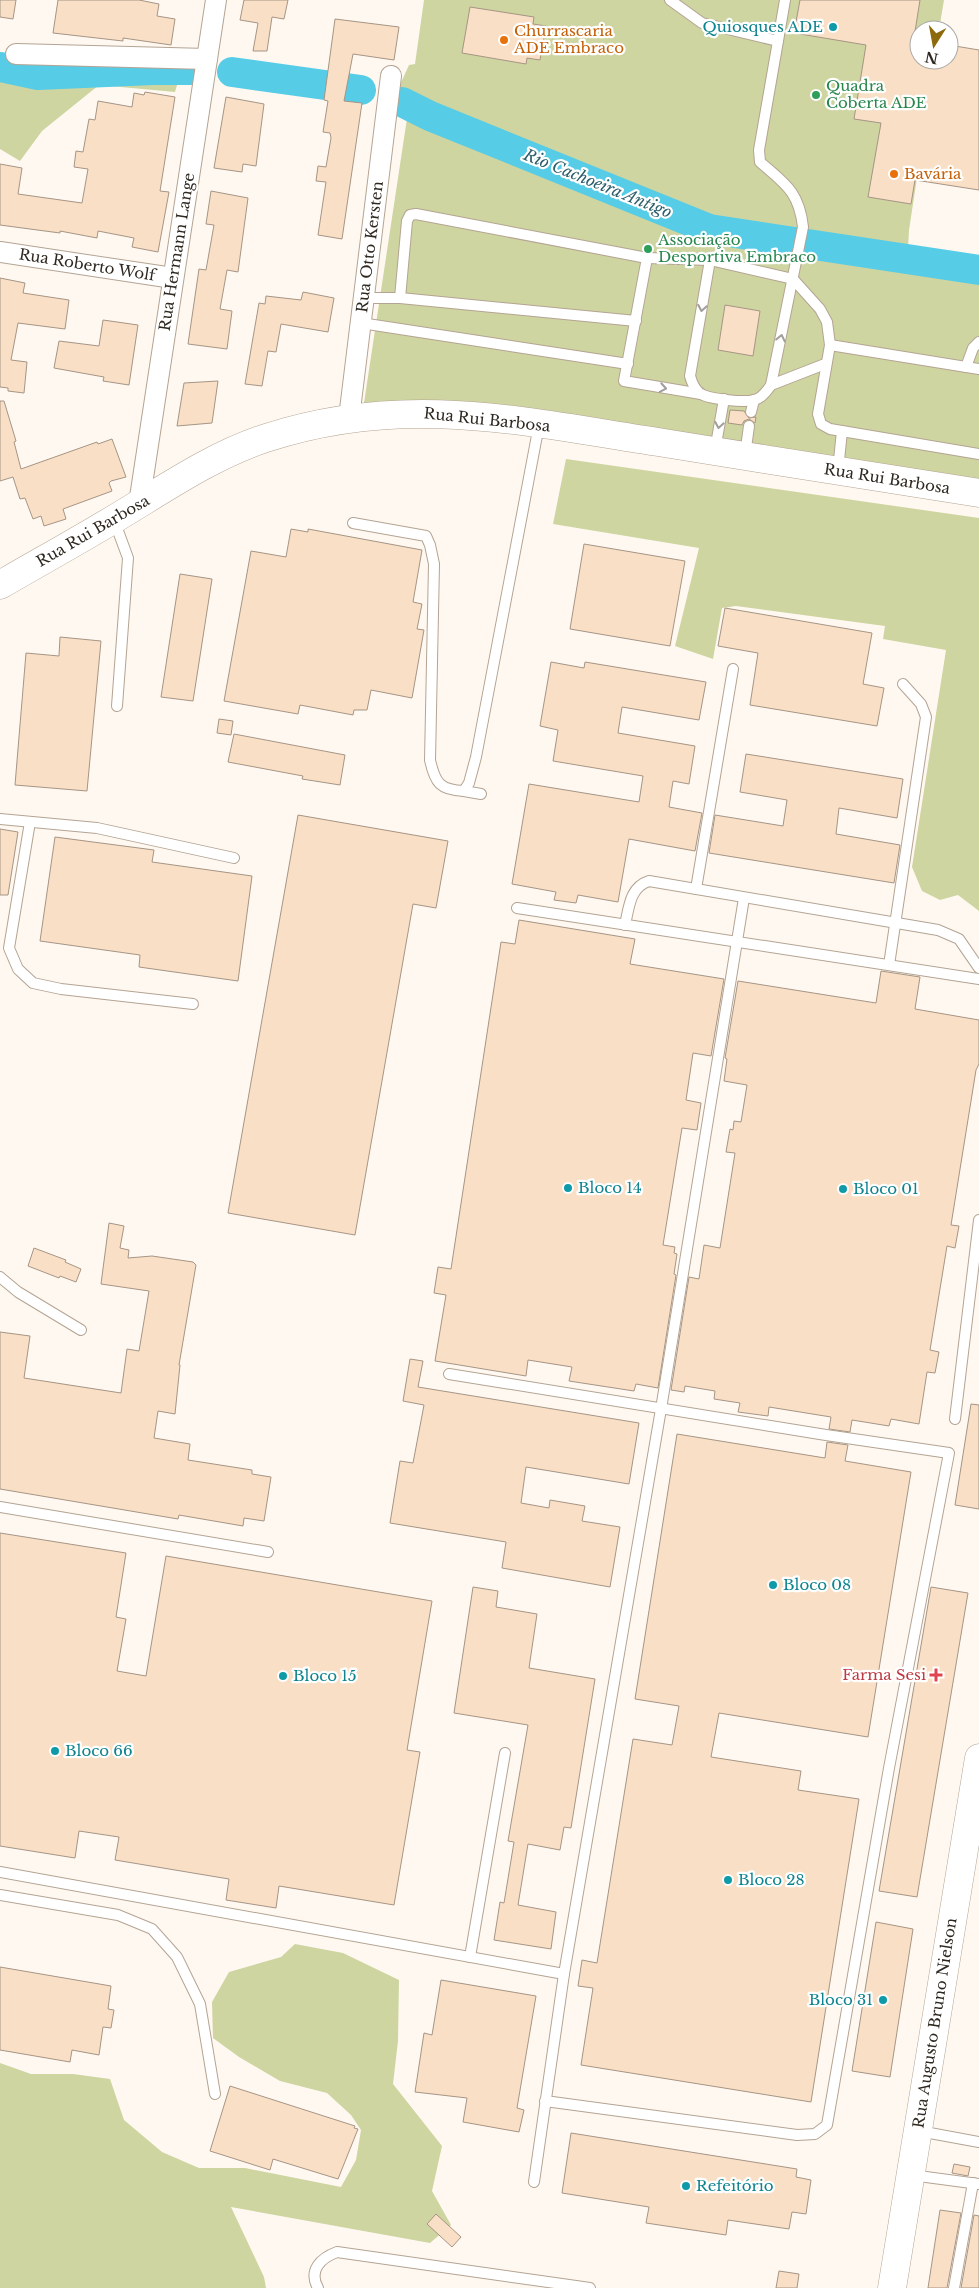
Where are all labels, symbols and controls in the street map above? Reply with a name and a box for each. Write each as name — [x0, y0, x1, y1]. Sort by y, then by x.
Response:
place label: Quiosques ADE — [703, 17, 823, 36]
north arrow — [909, 20, 959, 70]
place label: Churrascaria ADE Embraco — [513, 21, 624, 57]
marker: Quiosques ADE — [827, 21, 839, 33]
marker: Churrascaria ADE Embraco — [498, 34, 510, 46]
text: N — [923, 48, 940, 68]
place label: Quadra Coberta ADE — [826, 76, 927, 112]
marker: Quadra Coberta ADE — [810, 89, 822, 101]
water label: Rio Cachoeira Antigo — [520, 144, 675, 222]
place label: Bavária — [904, 164, 962, 183]
marker: Bavária — [888, 168, 900, 180]
street label: Rua Hermann Lange — [155, 171, 198, 332]
street label: Rua Otto Kersten — [352, 180, 387, 314]
place label: Associação Desportiva Embraco — [657, 230, 816, 266]
marker: Associação Desportiva Embraco — [642, 243, 654, 255]
street label: Rua Roberto Wolf — [18, 244, 158, 285]
one-way arrow — [697, 304, 707, 312]
one-way arrow — [775, 333, 786, 342]
one-way arrow — [658, 382, 667, 392]
street label: Rua Rui Barbosa — [423, 403, 552, 436]
one-way arrow — [715, 421, 725, 430]
street label: Rua Rui Barbosa — [823, 459, 952, 498]
street label: Rua Rui Barbosa — [33, 490, 153, 571]
place label: Bloco 14 — [578, 1178, 642, 1197]
place label: Bloco 01 — [853, 1179, 919, 1198]
marker: Bloco 14 — [562, 1182, 574, 1194]
marker: Bloco 01 — [837, 1183, 849, 1195]
place label: Bloco 08 — [783, 1575, 851, 1594]
marker: Bloco 08 — [767, 1579, 779, 1591]
place label: Farma Sesi — [842, 1665, 926, 1684]
place label: Bloco 15 — [293, 1666, 357, 1685]
marker: Farma Sesi — [930, 1669, 942, 1681]
marker: Bloco 15 — [277, 1670, 289, 1682]
place label: Bloco 66 — [65, 1741, 133, 1760]
marker: Bloco 66 — [49, 1745, 61, 1757]
place label: Bloco 28 — [738, 1870, 805, 1889]
marker: Bloco 28 — [722, 1874, 734, 1886]
street label: Rua Augusto Bruno Nielson — [908, 1916, 961, 2130]
place label: Bloco 31 — [809, 1990, 873, 2009]
marker: Bloco 31 — [877, 1994, 889, 2006]
place label: Refeitório — [696, 2176, 774, 2195]
marker: Refeitório — [680, 2180, 692, 2192]

